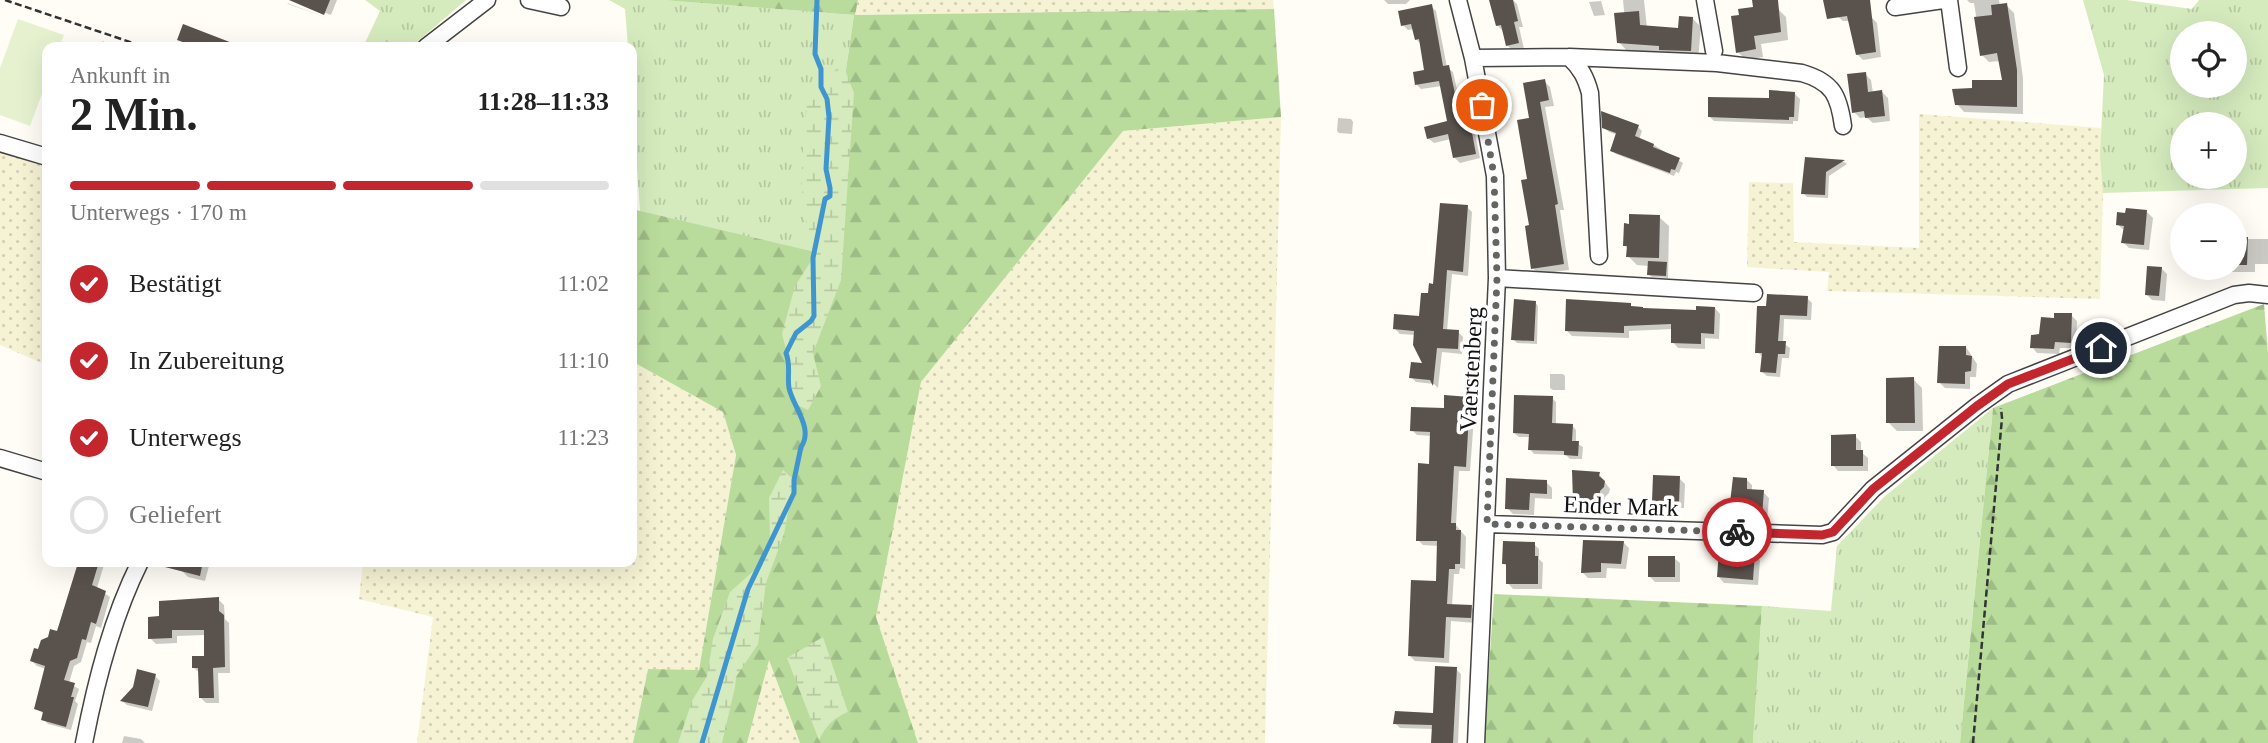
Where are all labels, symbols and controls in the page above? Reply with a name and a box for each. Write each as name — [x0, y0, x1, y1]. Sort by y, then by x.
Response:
map controls — [2170, 21, 2247, 280]
button: locate — [2170, 21, 2247, 98]
text: Ankunft in — [70, 63, 170, 88]
pin — [1452, 75, 1512, 135]
icon: bag — [1463, 86, 1501, 124]
text: 11:28–11:33 — [478, 87, 609, 116]
text: 2 Min. — [70, 89, 198, 140]
button: + — [2170, 112, 2247, 189]
text: Unterwegs · 170 m — [70, 200, 247, 225]
button: − — [2170, 203, 2247, 280]
icon: check — [70, 265, 108, 303]
text: Bestätigt — [129, 269, 221, 298]
text: 11:02 — [557, 271, 609, 296]
street label: Vaerstenberg — [1455, 306, 1487, 432]
pin — [2071, 318, 2131, 378]
icon: home — [2082, 329, 2120, 367]
icon: check — [70, 342, 108, 380]
text: In Zubereitung — [129, 346, 284, 375]
text: 11:10 — [557, 348, 609, 373]
icon: check — [70, 419, 108, 457]
text: Unterwegs — [129, 423, 242, 452]
text: 11:23 — [557, 425, 609, 450]
street label: Ender Mark — [1563, 491, 1679, 521]
courier — [1702, 497, 1772, 567]
text: Geliefert — [129, 500, 221, 529]
icon: bike — [1718, 513, 1756, 551]

